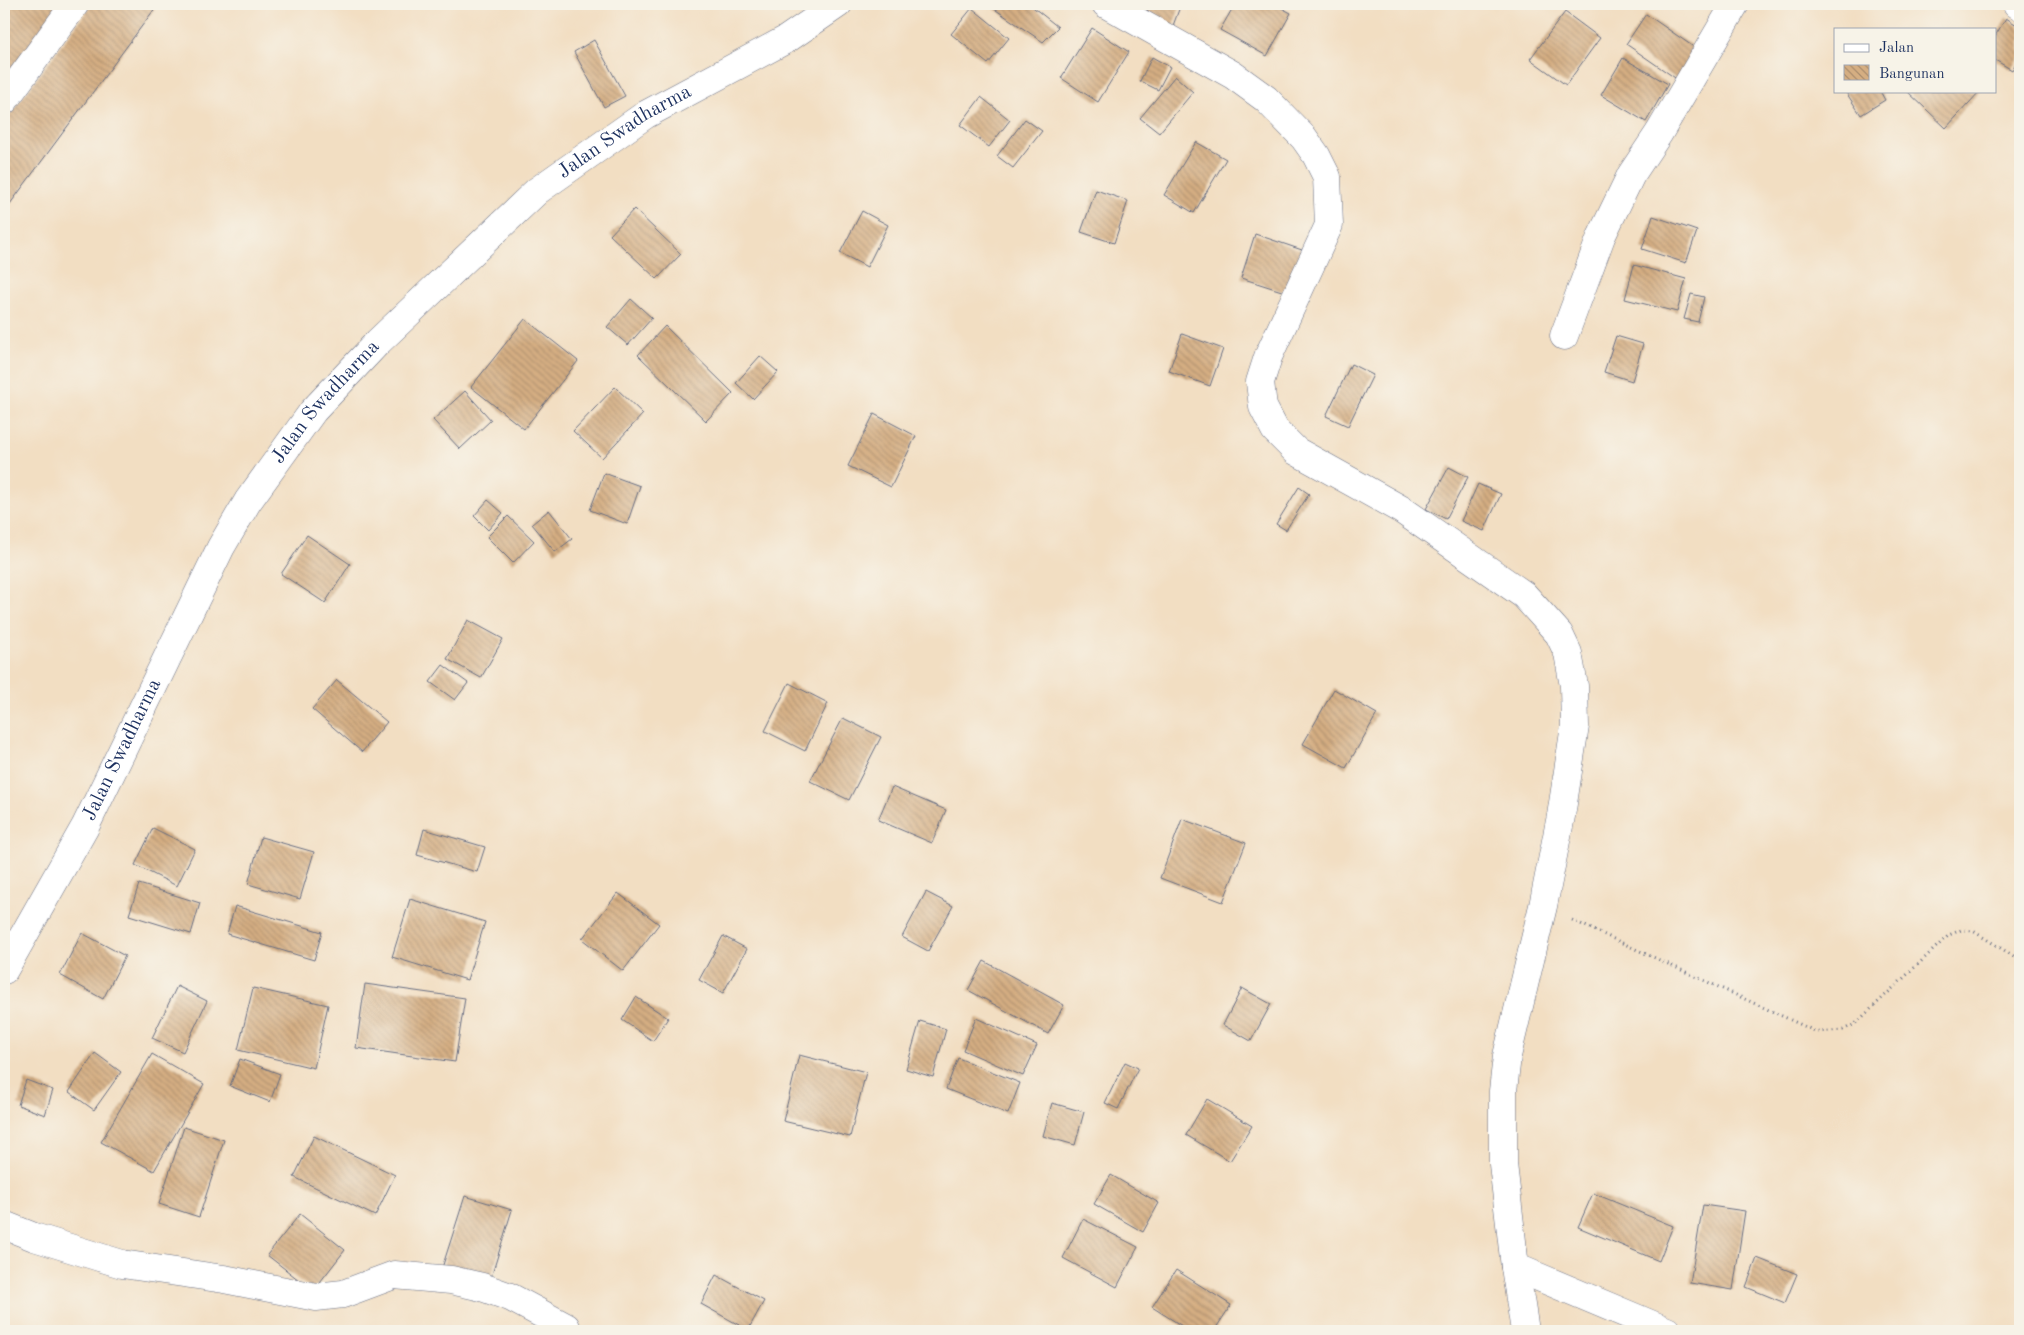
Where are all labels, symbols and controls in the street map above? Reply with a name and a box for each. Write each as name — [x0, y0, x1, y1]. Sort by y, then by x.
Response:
legend — [1834, 28, 1996, 92]
text: Jalan — [1879, 41, 1914, 56]
text: Bangunan — [1879, 67, 1945, 82]
street label: Jalan Swadharma — [555, 82, 695, 183]
street label: Jalan Swadharma — [268, 337, 384, 467]
street label: Jalan Swadharma — [80, 676, 165, 824]

